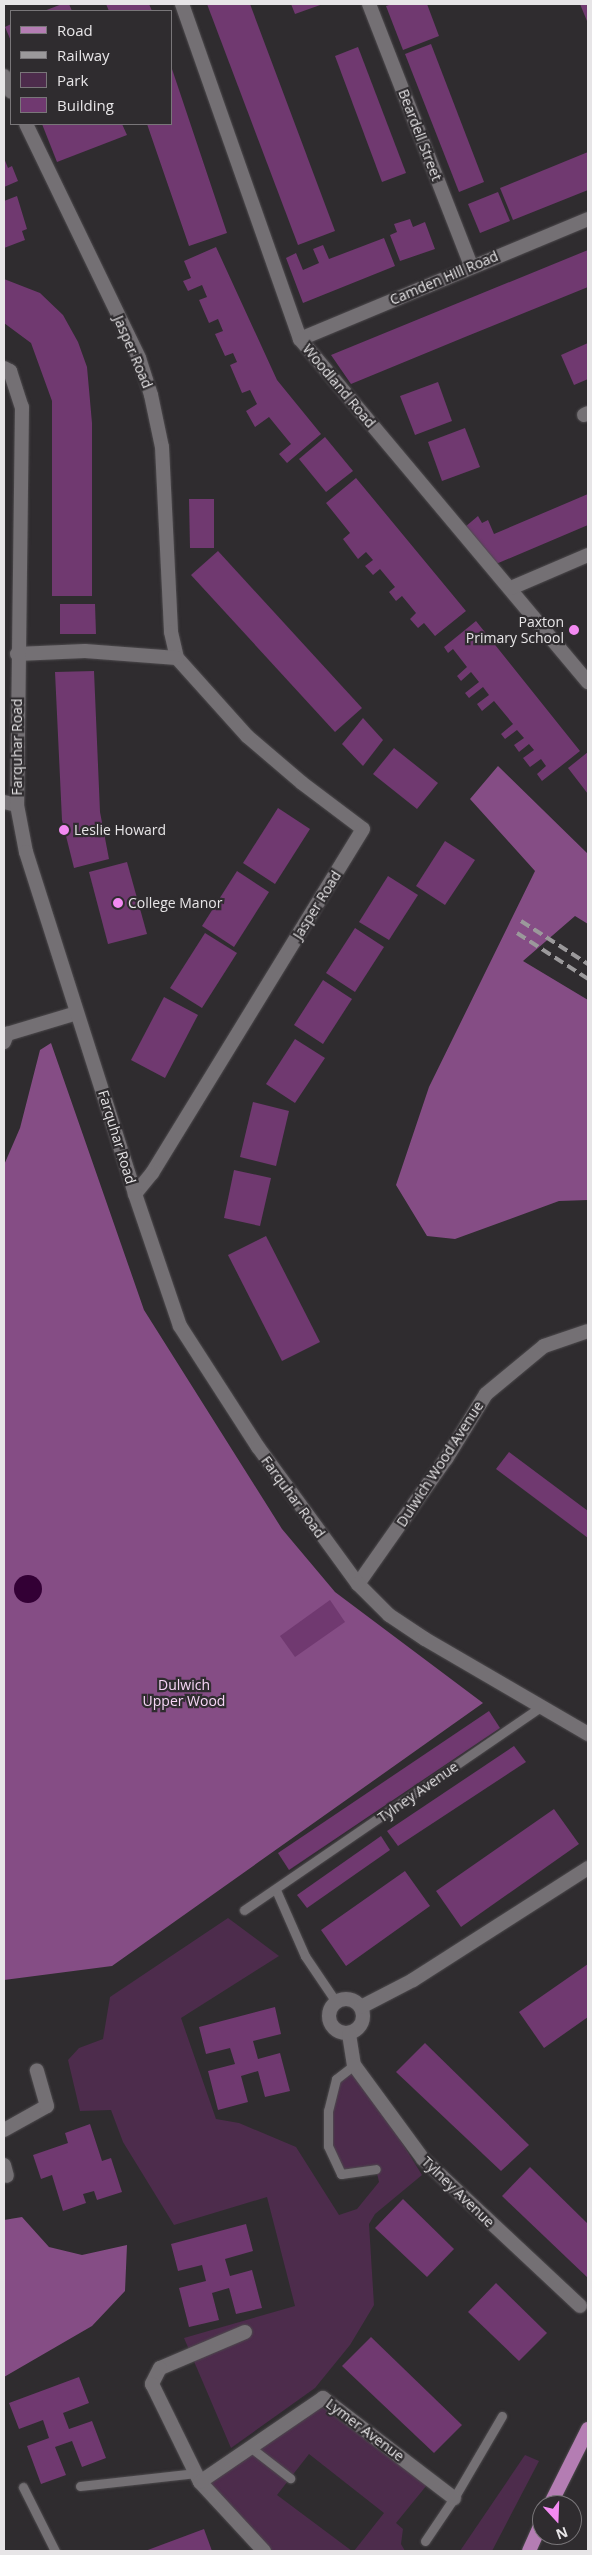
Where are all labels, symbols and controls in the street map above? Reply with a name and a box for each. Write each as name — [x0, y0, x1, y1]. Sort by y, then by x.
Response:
legend — [10, 10, 172, 125]
text: Road — [57, 20, 93, 40]
text: Railway — [57, 45, 110, 65]
text: Park — [57, 70, 88, 90]
street label: Beardell Street — [395, 87, 445, 183]
text: Building — [57, 95, 114, 115]
street label: Camden Hill Road — [387, 248, 501, 308]
street label: Jasper Road — [110, 313, 156, 391]
street label: Woodland Road — [299, 341, 379, 431]
place label: Paxton Primary School — [466, 614, 564, 646]
marker: Paxton Primary School — [568, 624, 580, 636]
street label: Farquhar Road — [9, 698, 25, 796]
place label: Leslie Howard — [74, 822, 166, 838]
marker: Leslie Howard — [58, 824, 70, 836]
street label: Jasper Road — [289, 868, 345, 942]
place label: College Manor — [128, 895, 222, 911]
marker: College Manor — [112, 897, 124, 909]
street label: Farquhar Road — [95, 1088, 139, 1186]
street label: Dulwich Wood Avenue — [393, 1398, 487, 1530]
street label: Farquhar Road — [258, 1453, 328, 1541]
park label: Dulwich Upper Wood — [143, 1677, 225, 1710]
street label: Tylney Avenue — [375, 1758, 461, 1826]
street label: Tylney Avenue — [418, 2153, 498, 2231]
street label: Lymer Avenue — [323, 2395, 407, 2465]
north arrow — [532, 2495, 582, 2545]
text: N — [553, 2523, 571, 2544]

